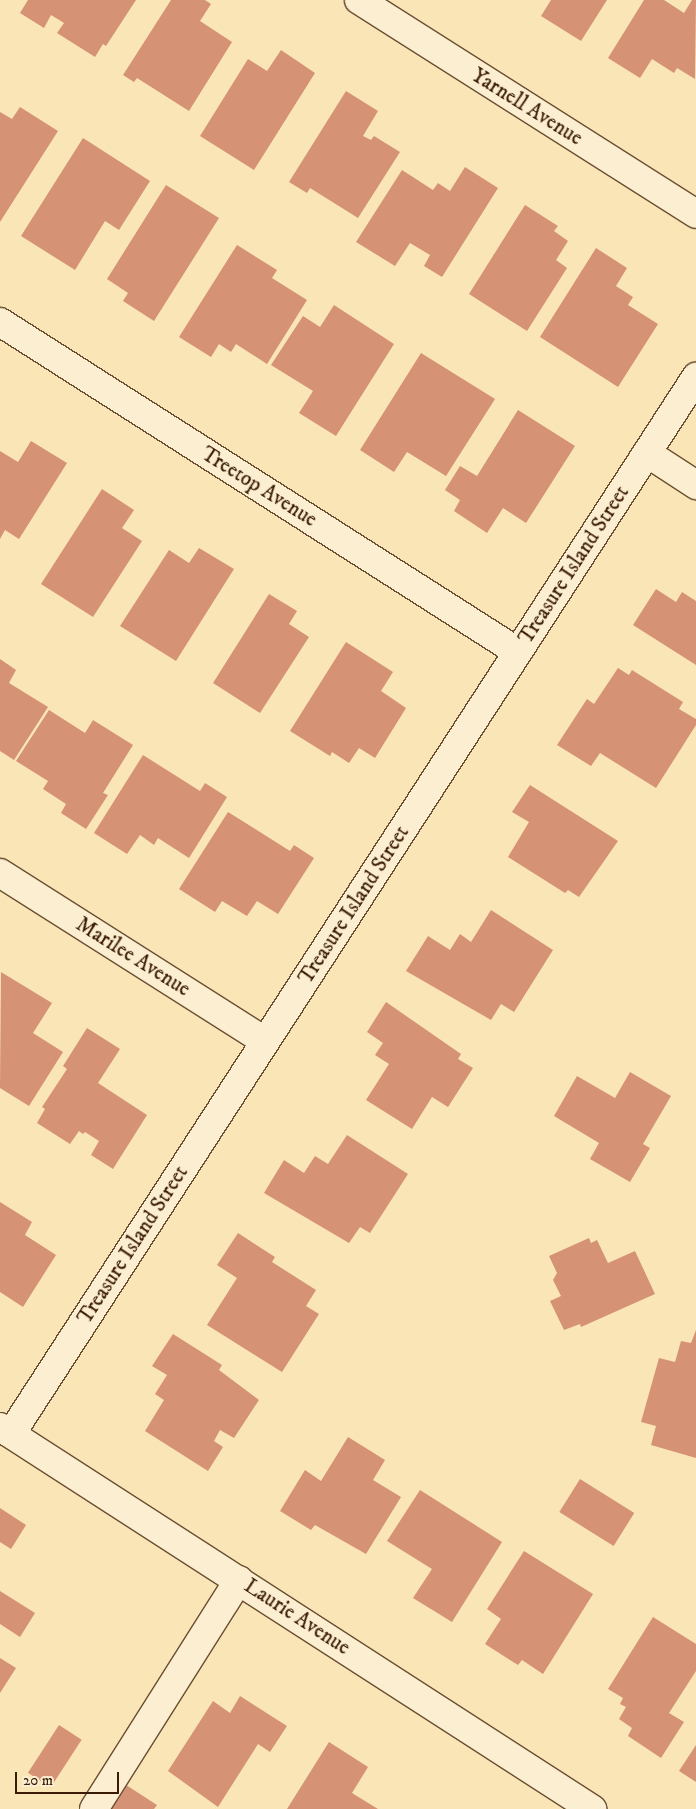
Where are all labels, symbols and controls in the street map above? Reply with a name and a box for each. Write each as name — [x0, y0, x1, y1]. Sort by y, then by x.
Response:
street label: Yarnell Avenue — [467, 63, 587, 151]
street label: Treetop Avenue — [197, 441, 321, 533]
street label: Treasure Island Street — [513, 481, 635, 649]
street label: Treasure Island Street — [293, 821, 415, 989]
street label: Marilee Avenue — [71, 912, 195, 1002]
street label: Treasure Island Street — [72, 1161, 194, 1329]
street label: Laurie Avenue — [239, 1573, 355, 1661]
scale bar — [18, 1762, 121, 1794]
text: 20 m — [23, 1771, 53, 1790]

